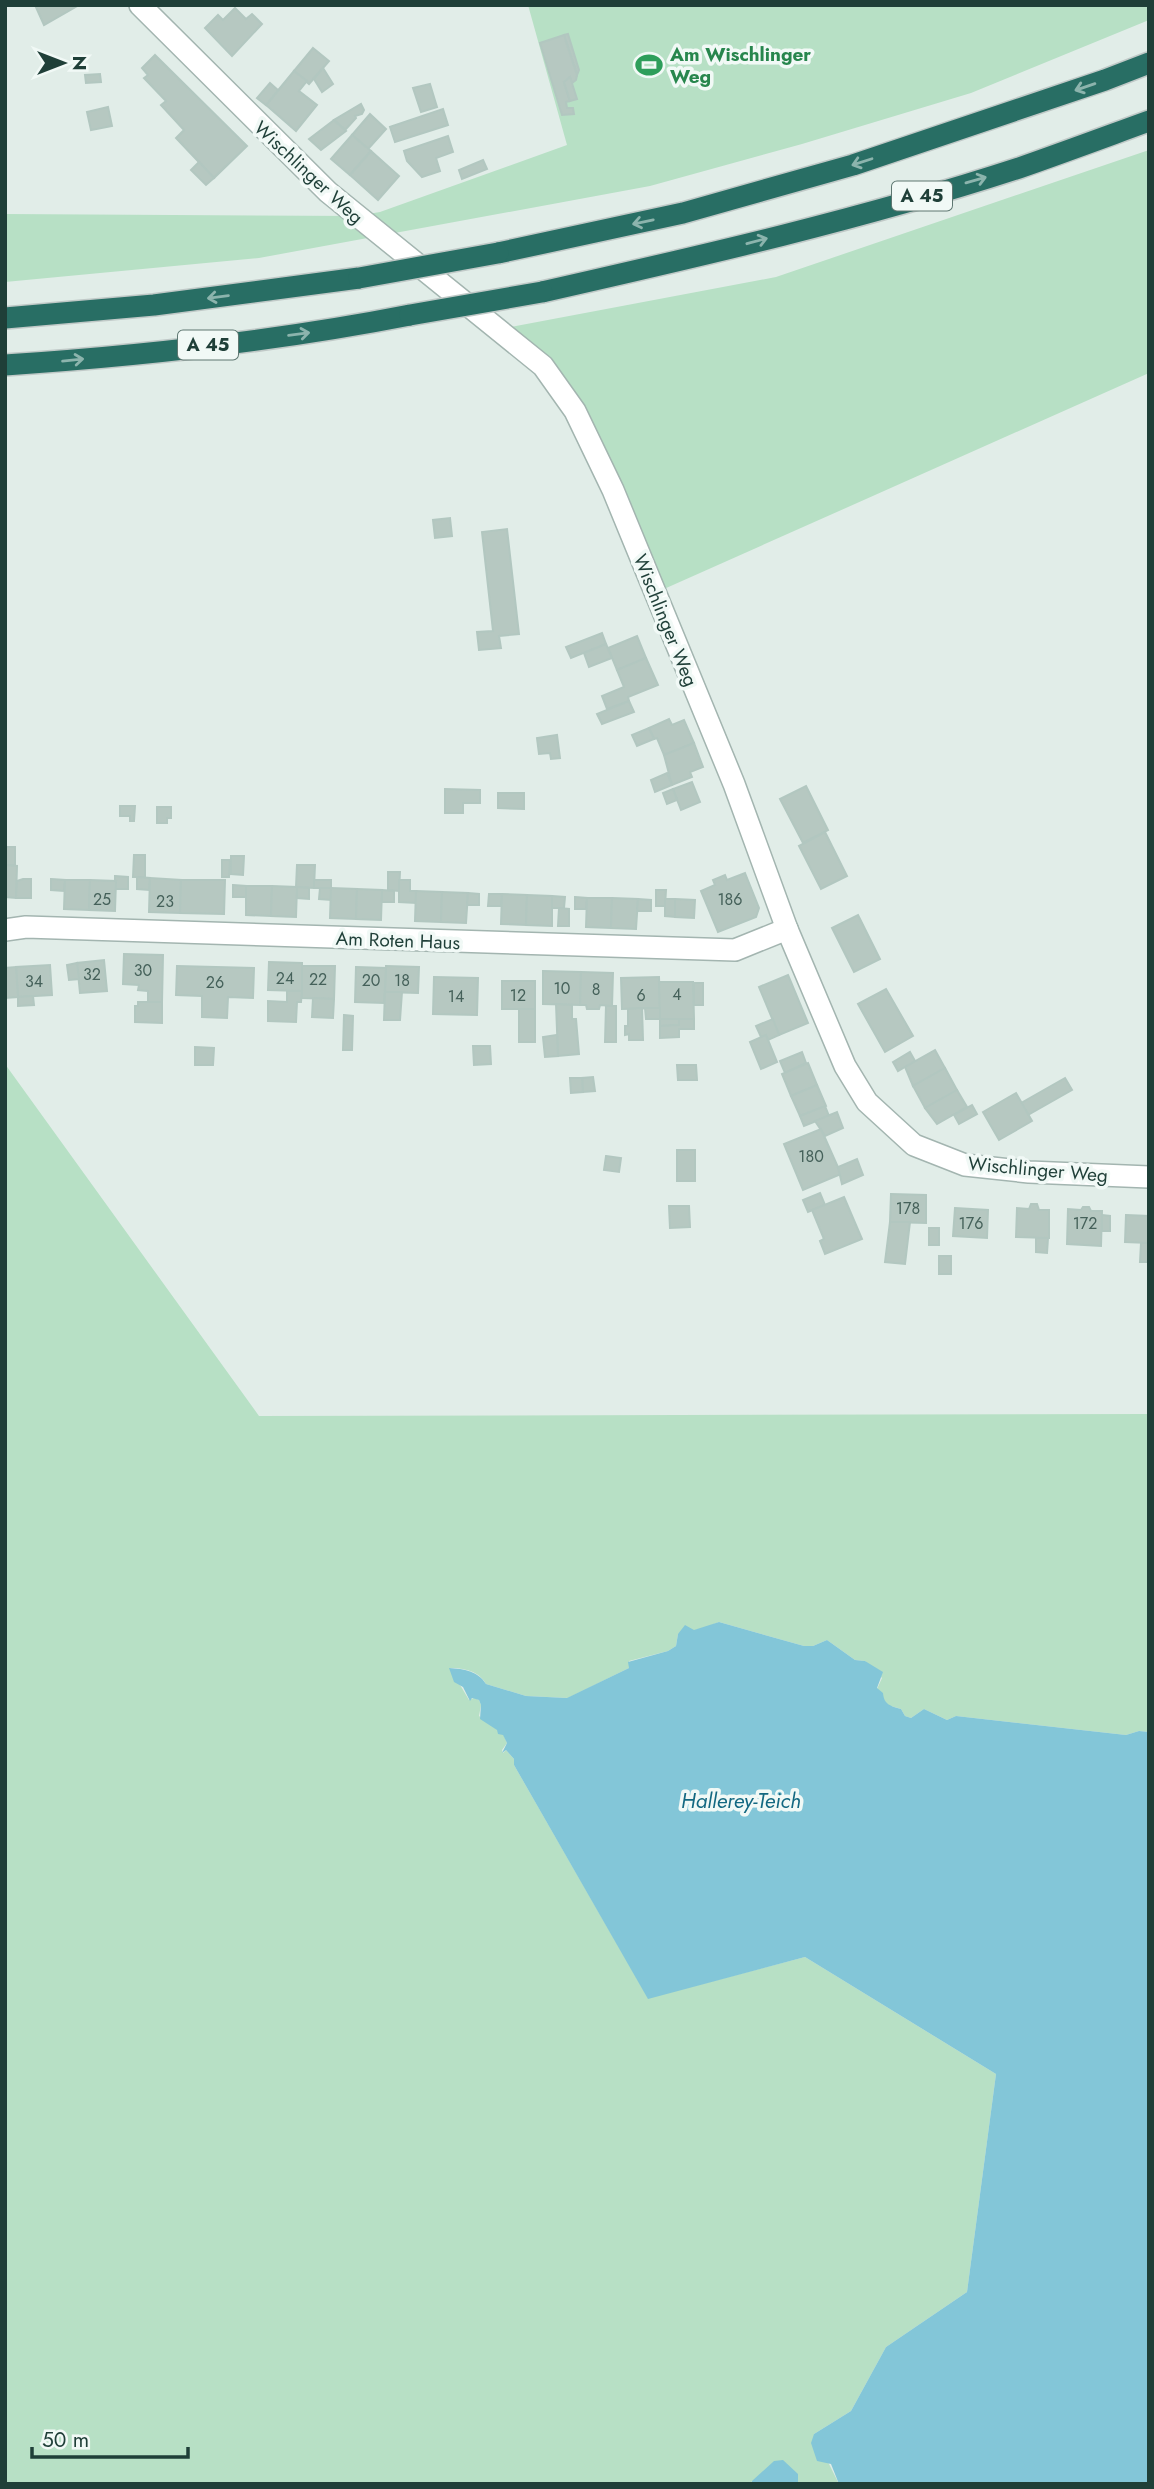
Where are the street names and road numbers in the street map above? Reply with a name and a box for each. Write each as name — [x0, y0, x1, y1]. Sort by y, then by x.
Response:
street label: Wischlinger Weg — [248, 115, 369, 230]
road number: A 45 — [892, 182, 952, 210]
road number: A 45 — [178, 330, 238, 360]
street label: Wischlinger Weg — [627, 550, 704, 690]
street label: Am Roten Haus — [335, 925, 461, 956]
street label: Wischlinger Weg — [967, 1150, 1109, 1189]

